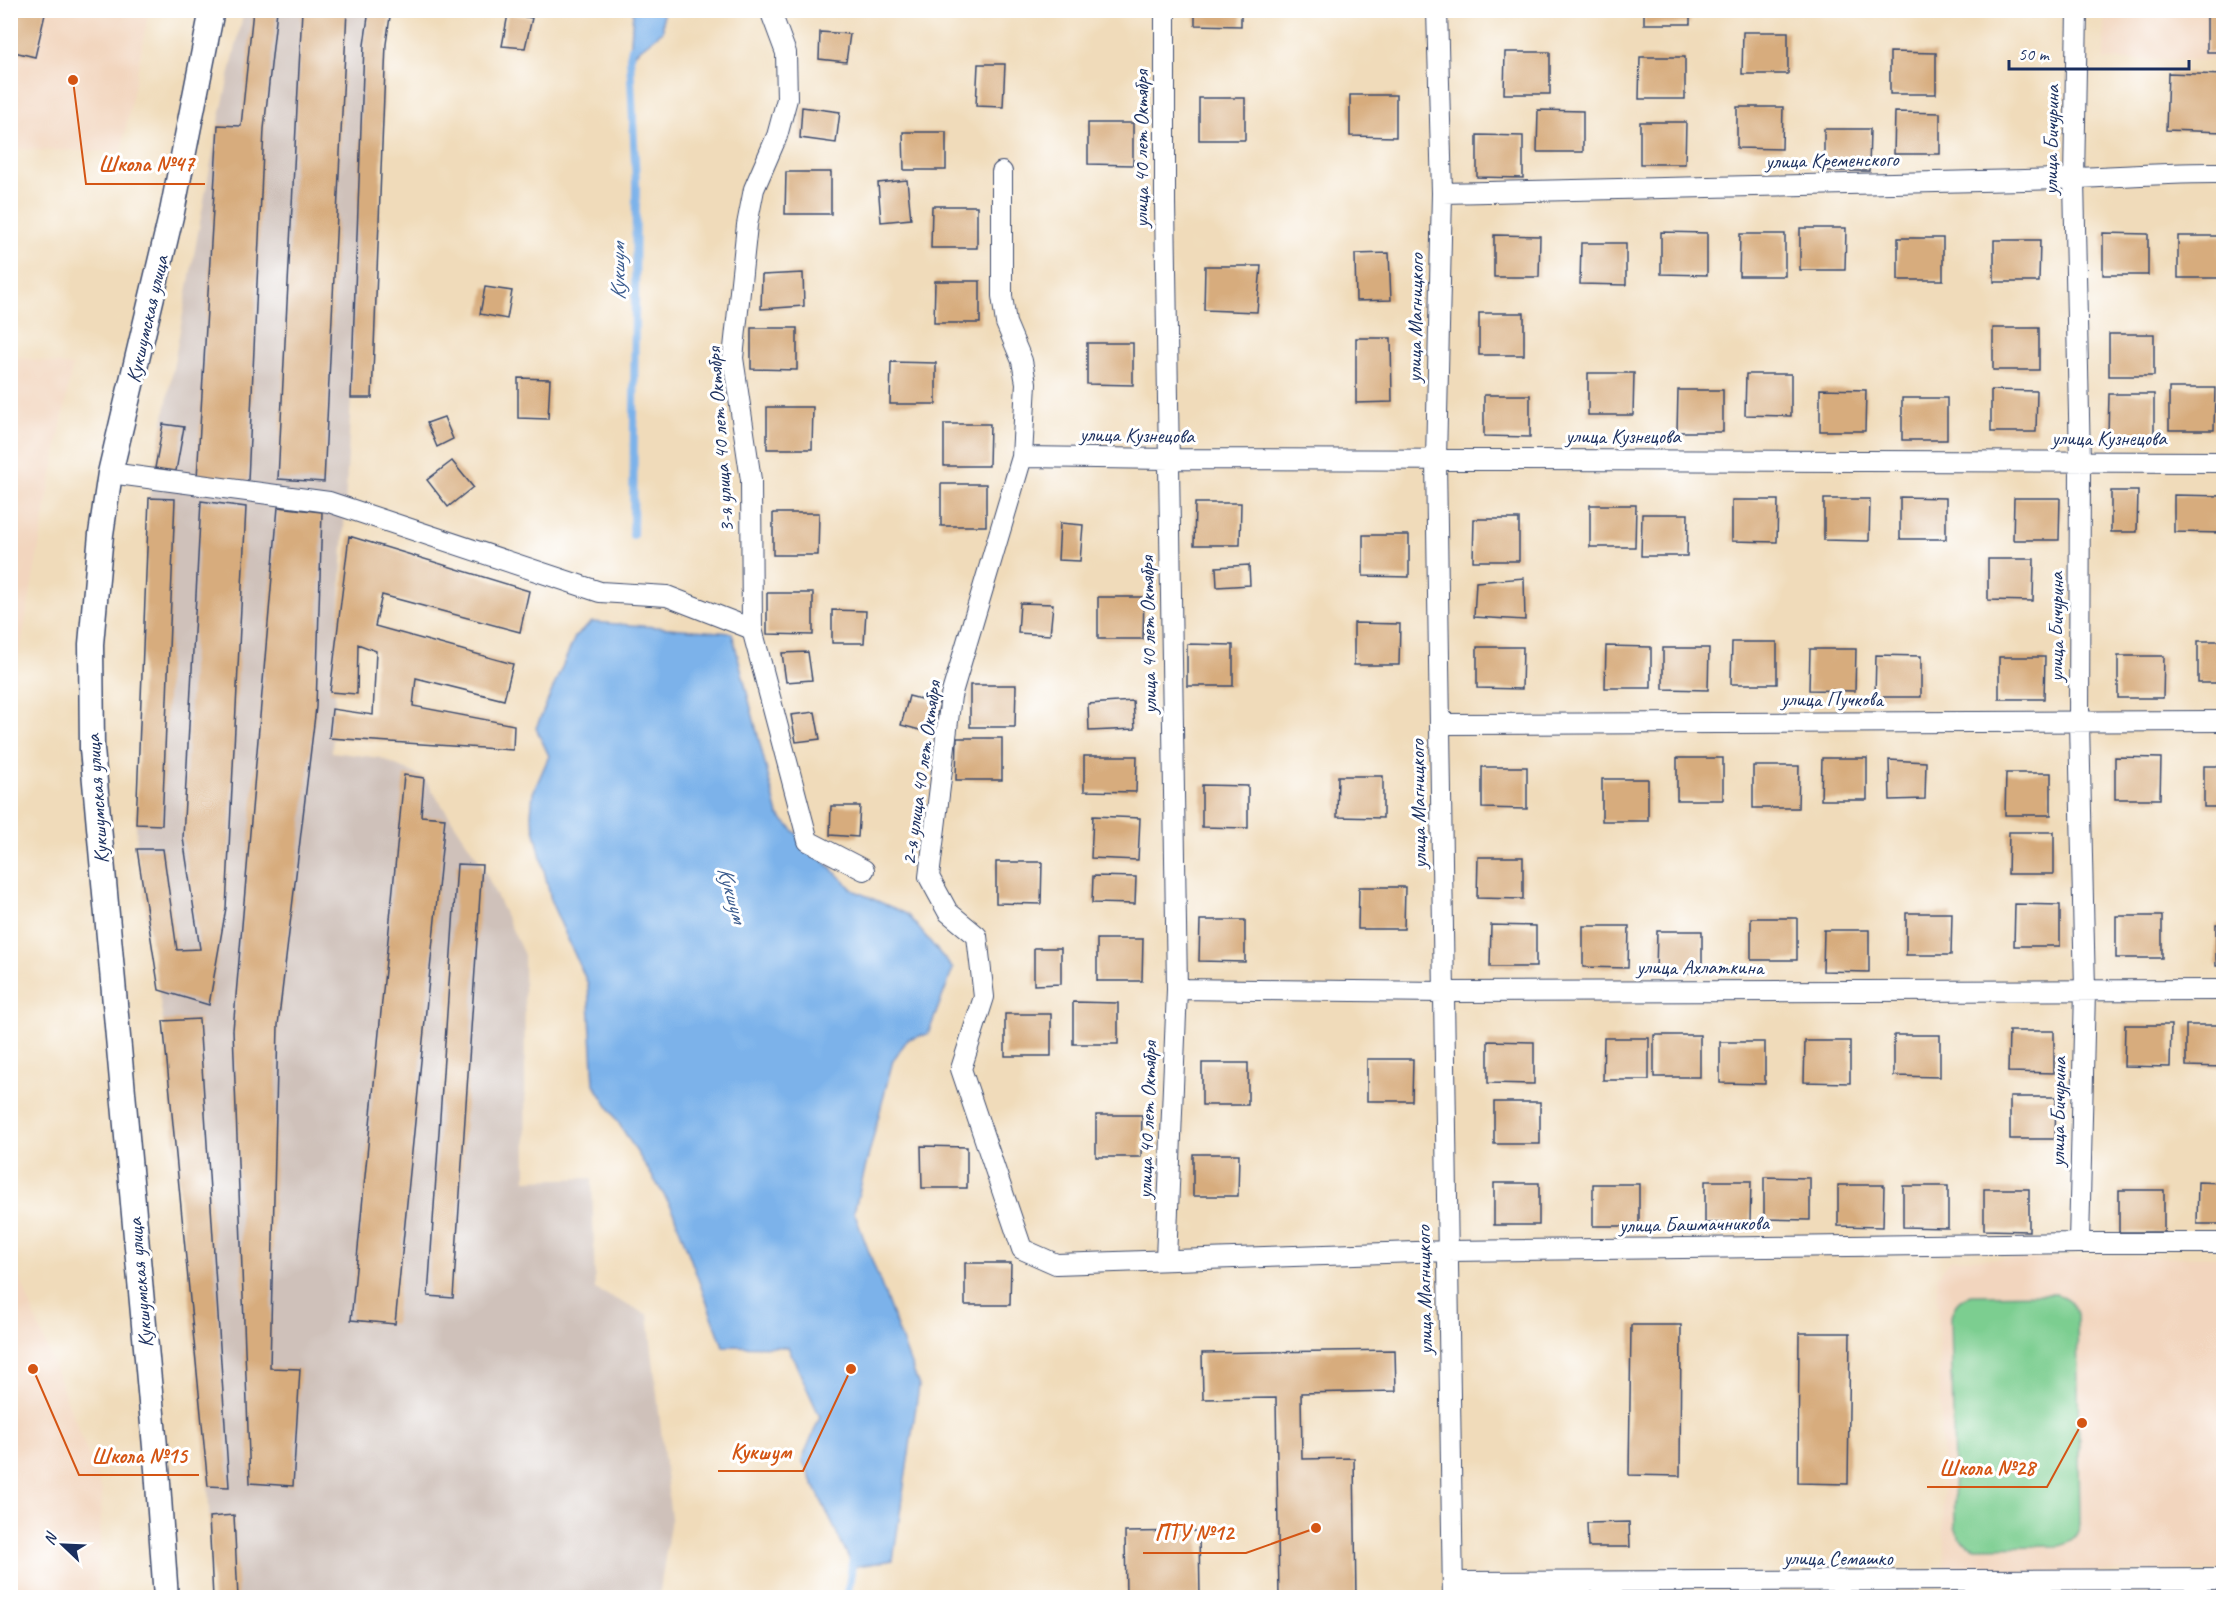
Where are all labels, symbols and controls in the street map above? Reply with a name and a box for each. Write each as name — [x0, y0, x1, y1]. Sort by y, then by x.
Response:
scale bar — [2009, 33, 2189, 71]
text: 50 m — [2018, 43, 2051, 65]
street label: улица 40 лет Октября — [1128, 68, 1154, 230]
street label: улица Бичурина — [2037, 83, 2065, 197]
callout: Школа №47 — [86, 144, 205, 184]
street label: улица Кременского — [1763, 146, 1900, 174]
text: Школа №47 — [98, 150, 196, 178]
water label: Кукшум — [604, 240, 632, 300]
street label: Кукшумская улица — [120, 251, 175, 385]
street label: улица Магницкого — [1401, 252, 1429, 385]
street label: 3-я улица 40 лет Октября — [700, 345, 739, 533]
street label: улица Кузнецова — [1077, 421, 1196, 449]
street label: улица Кузнецова — [1564, 423, 1682, 449]
street label: улица Кузнецова — [2050, 425, 2168, 451]
street label: улица 40 лет Октября — [1134, 554, 1162, 716]
street label: улица Бичурина — [2043, 570, 2069, 684]
street label: 2-я улица 40 лет Октября — [895, 678, 947, 867]
street label: улица Пучкова — [1779, 686, 1885, 712]
street label: Кукшумская улица — [79, 732, 114, 865]
street label: улица Магницкого — [1404, 738, 1432, 871]
water label: Кукшум — [711, 863, 754, 929]
street label: улица Ахлаткина — [1635, 954, 1766, 980]
street label: улица 40 лет Октября — [1131, 1039, 1163, 1201]
street label: улица Бичурина — [2044, 1055, 2072, 1169]
street label: улица Башмачникова — [1617, 1210, 1771, 1238]
street label: Кукшумская улица — [121, 1215, 159, 1349]
street label: улица Магницкого — [1410, 1224, 1438, 1357]
callout: Кукшум — [718, 1431, 803, 1471]
callout: Школа №15 — [79, 1435, 199, 1475]
text: Кукшум — [731, 1438, 793, 1466]
text: Школа №15 — [91, 1442, 189, 1470]
callout: Школа №28 — [1927, 1447, 2047, 1487]
text: Школа №28 — [1939, 1454, 2038, 1482]
callout: ПТУ №12 — [1143, 1513, 1246, 1553]
north arrow — [33, 1515, 93, 1575]
text: ПТУ №12 — [1155, 1519, 1235, 1547]
text: N — [39, 1528, 62, 1548]
street label: улица Семашко — [1781, 1545, 1894, 1571]

